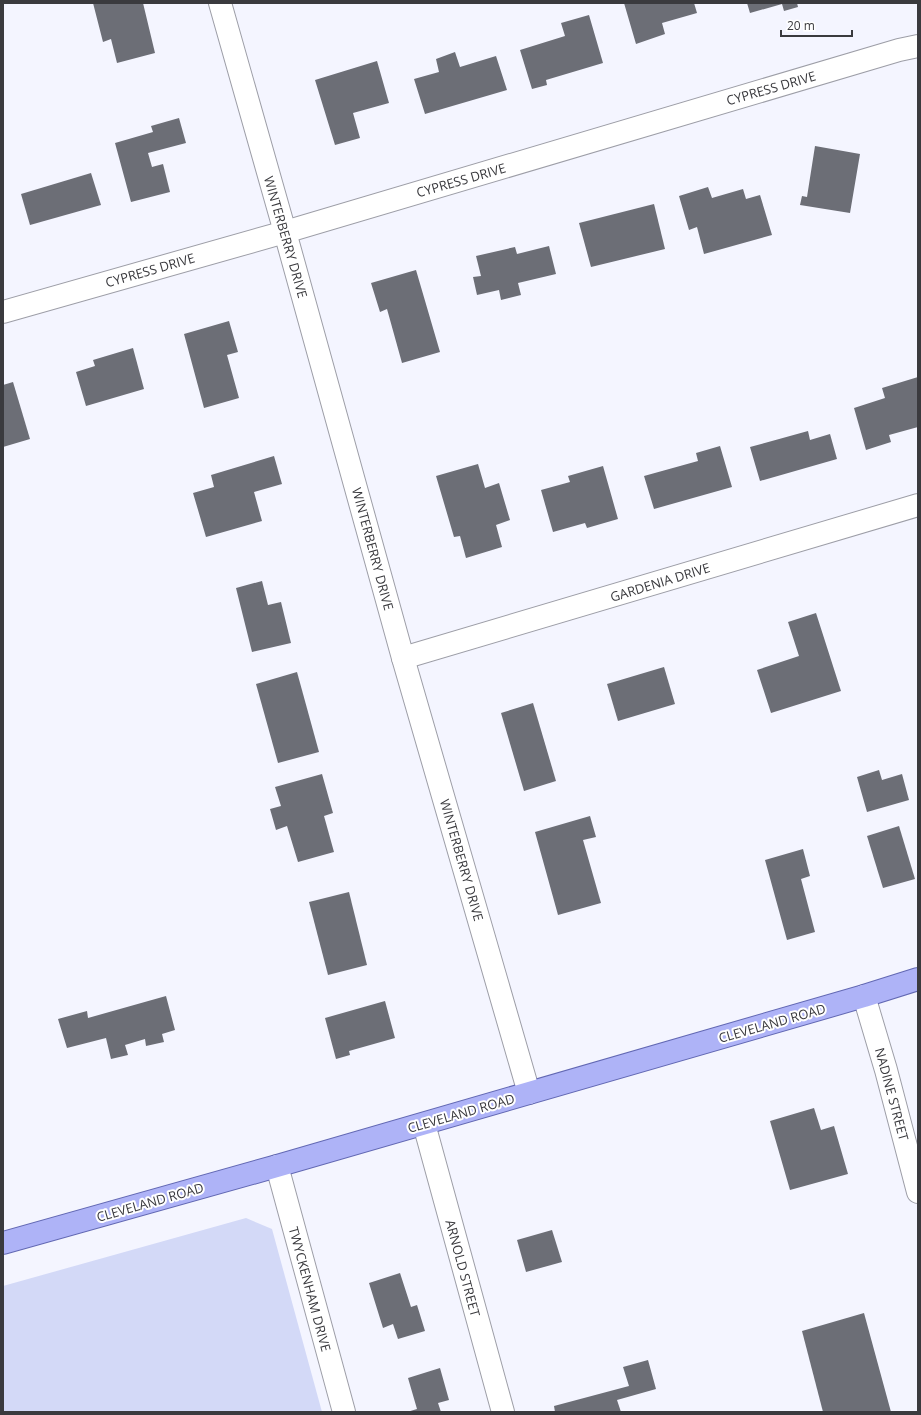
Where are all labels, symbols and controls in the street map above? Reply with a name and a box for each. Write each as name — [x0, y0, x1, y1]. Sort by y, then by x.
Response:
scale bar — [781, 12, 852, 38]
text: 20 m — [787, 17, 815, 34]
street label: CYPRESS DRIVE — [724, 67, 818, 109]
street label: CYPRESS DRIVE — [414, 159, 508, 201]
street label: WINTERBERRY DRIVE — [260, 174, 312, 300]
street label: CYPRESS DRIVE — [103, 249, 197, 291]
street label: WINTERBERRY DRIVE — [348, 486, 398, 612]
street label: GARDENIA DRIVE — [608, 558, 712, 606]
street label: WINTERBERRY DRIVE — [436, 797, 488, 923]
street label: CLEVELAND ROAD — [716, 999, 828, 1047]
street label: NADINE STREET — [871, 1046, 913, 1143]
street label: CLEVELAND ROAD — [405, 1089, 517, 1137]
street label: CLEVELAND ROAD — [94, 1178, 206, 1226]
street label: ARNOLD STREET — [441, 1218, 485, 1319]
street label: TWYCKENHAM DRIVE — [285, 1225, 335, 1353]

